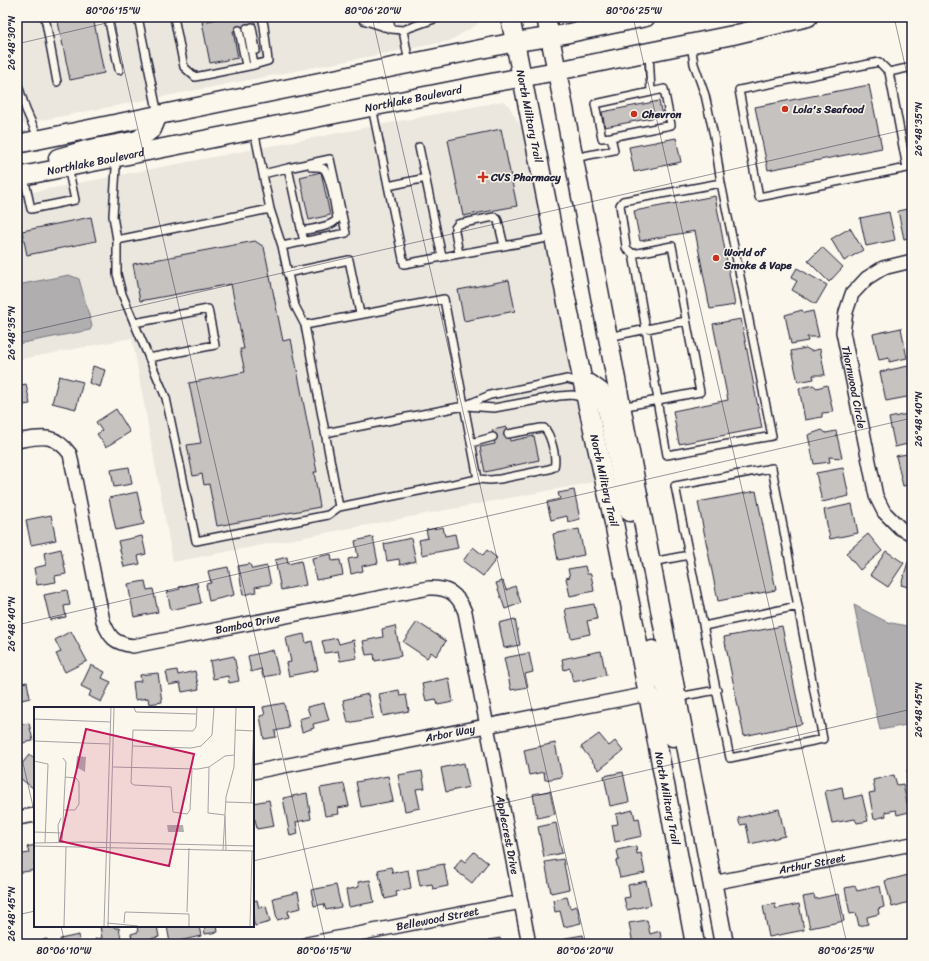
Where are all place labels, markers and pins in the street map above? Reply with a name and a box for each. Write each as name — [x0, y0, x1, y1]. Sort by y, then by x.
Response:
place label: Lola's Seafood — [793, 100, 865, 119]
marker: Lola's Seafood — [780, 104, 790, 114]
place label: Chevron — [641, 105, 681, 124]
marker: Chevron — [629, 109, 639, 119]
place label: CVS Pharmacy — [490, 168, 561, 187]
marker: CVS Pharmacy — [478, 172, 488, 182]
place label: World of Smoke & Vape — [723, 243, 792, 275]
marker: World of Smoke & Vape — [711, 253, 721, 263]

